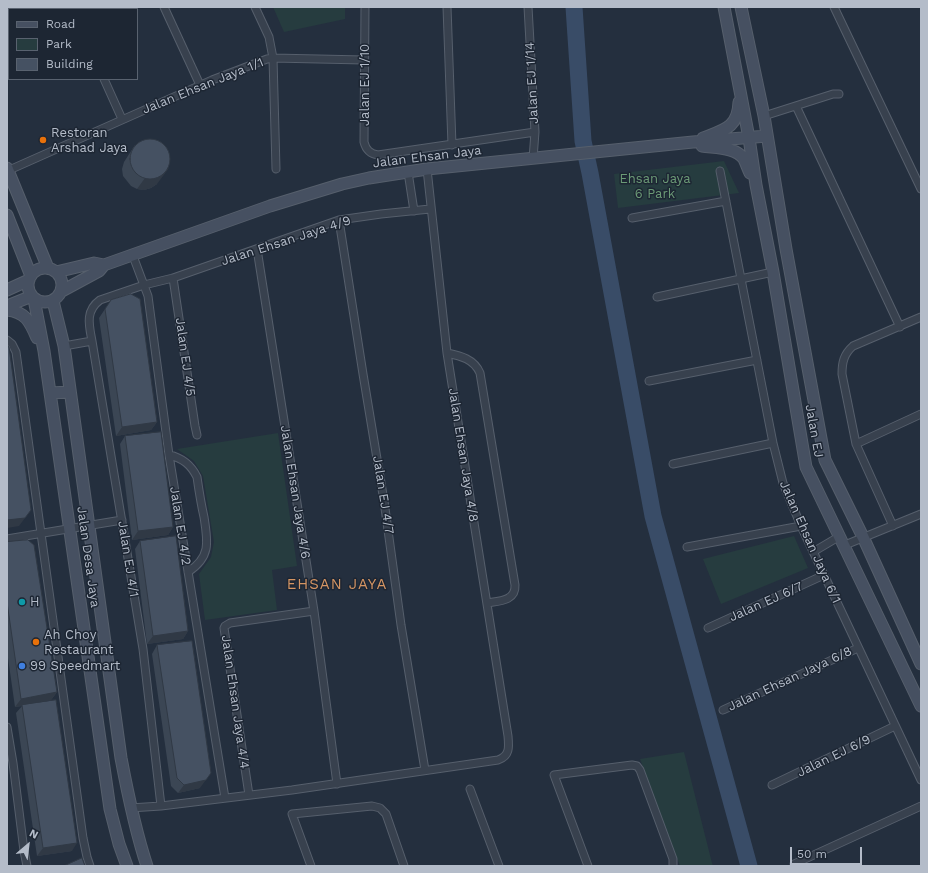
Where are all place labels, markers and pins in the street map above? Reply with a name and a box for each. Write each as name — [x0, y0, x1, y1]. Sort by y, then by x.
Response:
place label: Restoran Arshad Jaya — [51, 125, 127, 156]
marker: Restoran Arshad Jaya — [38, 135, 48, 145]
place label: H — [30, 594, 40, 610]
marker: H — [17, 597, 27, 607]
place label: Ah Choy Restaurant — [44, 627, 113, 658]
marker: Ah Choy Restaurant — [31, 637, 41, 647]
place label: 99 Speedmart — [30, 658, 120, 674]
marker: 99 Speedmart — [17, 661, 27, 671]

